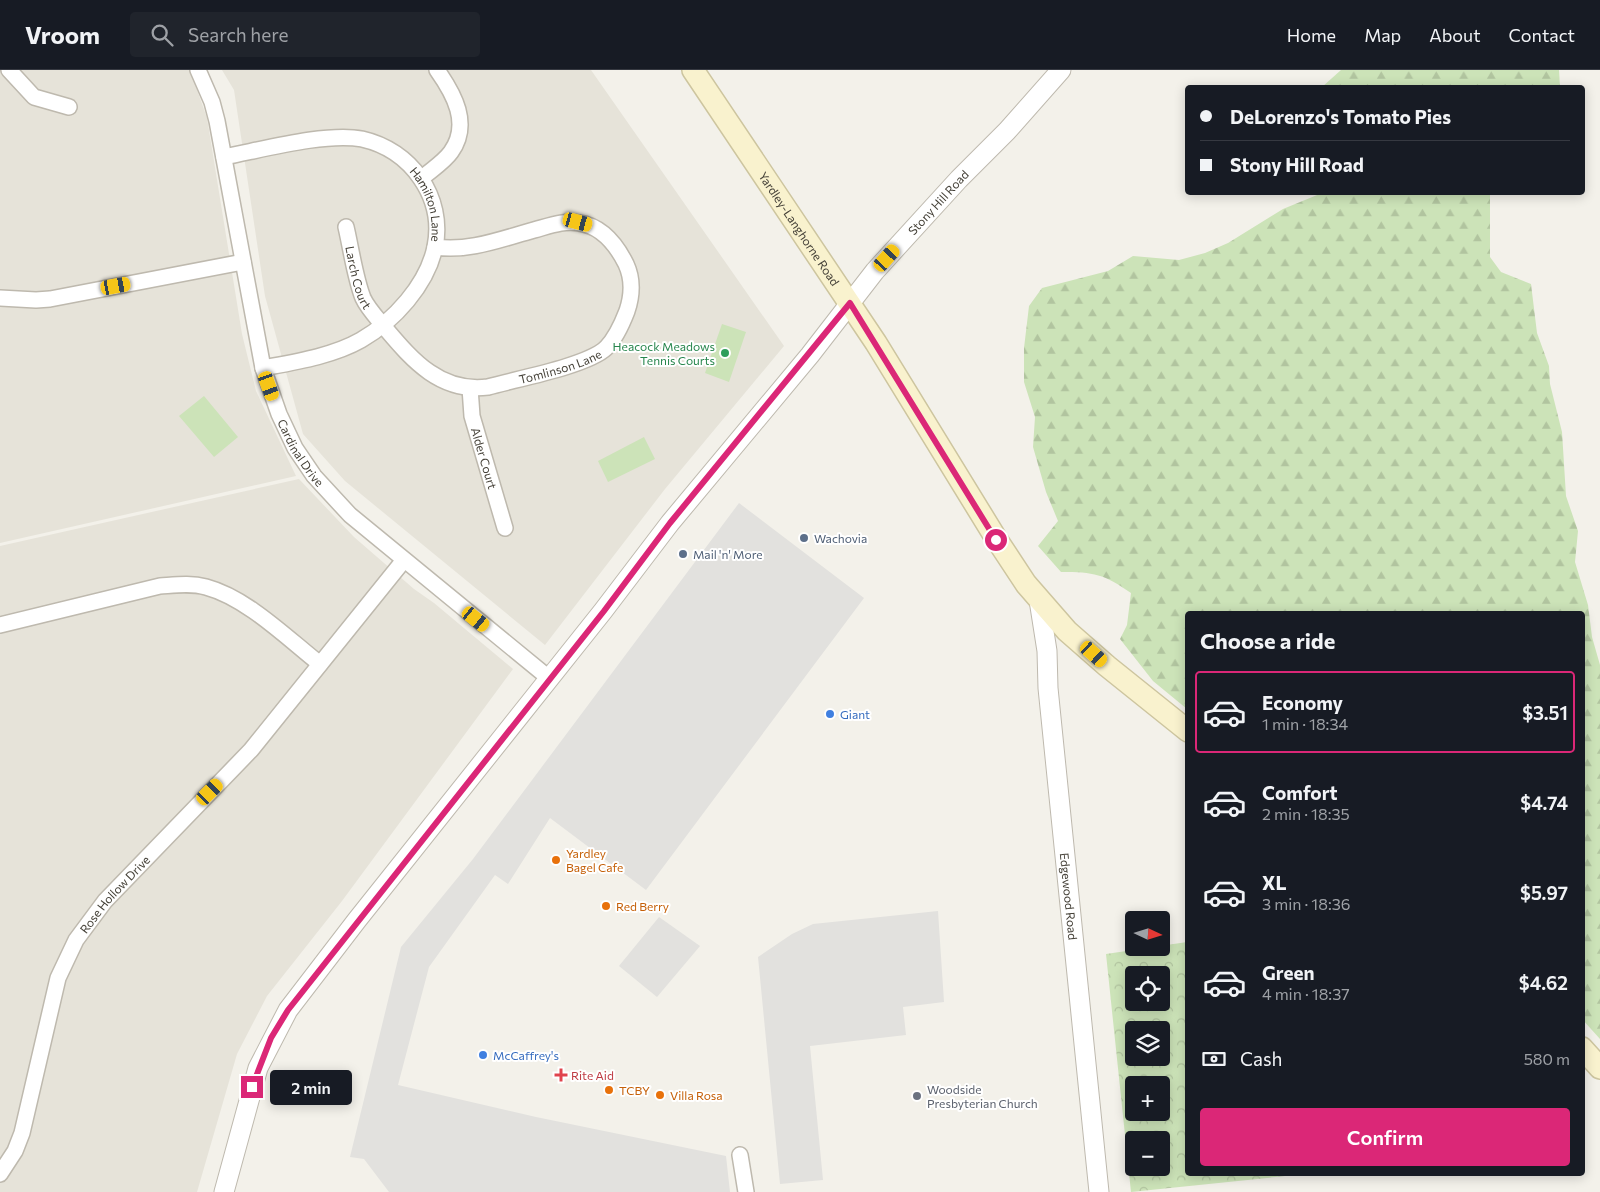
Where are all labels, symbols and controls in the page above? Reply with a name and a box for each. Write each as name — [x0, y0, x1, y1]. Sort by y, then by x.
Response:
search box — [130, 12, 480, 57]
text: Vroom — [25, 20, 100, 49]
icon: search — [148, 21, 176, 49]
text: Search here — [188, 23, 289, 46]
text: Home — [1287, 24, 1336, 46]
text: Map — [1364, 24, 1401, 46]
text: About — [1429, 24, 1481, 46]
text: Contact — [1509, 24, 1575, 46]
text: DeLorenzo's Tomato Pies — [1230, 105, 1451, 128]
text: Stony Hill Road — [1230, 153, 1364, 176]
street label: Hamilton Lane — [407, 164, 444, 242]
street label: Stony Hill Road — [905, 167, 971, 237]
street label: Yardley-Langhorne Road — [756, 169, 843, 288]
car — [561, 211, 594, 233]
car — [871, 242, 902, 274]
street label: Larch Court — [343, 245, 375, 312]
car — [99, 276, 132, 296]
place label: Heacock Meadows Tennis Courts — [613, 339, 715, 367]
street label: Tomlinson Lane — [517, 346, 604, 386]
marker: Heacock Meadows Tennis Courts — [719, 347, 731, 359]
car — [256, 369, 281, 403]
street label: Cardinal Drive — [275, 417, 327, 489]
street label: Alder Court — [469, 426, 500, 491]
route start — [985, 529, 1007, 551]
place label: Wachovia — [814, 531, 867, 545]
marker: Wachovia — [798, 532, 810, 544]
place label: Mail 'n' More — [693, 547, 763, 561]
marker: Mail 'n' More — [677, 548, 689, 560]
car — [459, 604, 492, 634]
text: Choose a ride — [1200, 627, 1335, 654]
car — [1077, 638, 1110, 670]
icon: car — [1202, 690, 1247, 735]
text: Economy — [1262, 691, 1343, 714]
text: $3.51 — [1522, 701, 1568, 724]
place label: Giant — [840, 707, 870, 721]
marker: Giant — [824, 708, 836, 720]
text: 1 min · 18:34 — [1262, 714, 1348, 733]
car — [194, 776, 225, 808]
icon: car — [1202, 780, 1247, 825]
text: Comfort — [1262, 781, 1338, 804]
text: $4.74 — [1520, 791, 1568, 814]
text: 2 min · 18:35 — [1262, 804, 1350, 823]
place label: Yardley Bagel Cafe — [566, 846, 623, 874]
street label: Rose Hollow Drive — [77, 852, 152, 936]
street label: Edgewood Road — [1058, 852, 1080, 941]
marker: Yardley Bagel Cafe — [550, 854, 562, 866]
icon: car — [1202, 870, 1247, 915]
text: XL — [1262, 871, 1287, 894]
text: $5.97 — [1520, 881, 1568, 904]
text: 3 min · 18:36 — [1262, 894, 1351, 913]
place label: Red Berry — [616, 899, 669, 913]
marker: Red Berry — [600, 900, 612, 912]
north arrow — [1125, 911, 1170, 956]
map controls — [1125, 911, 1170, 1176]
icon: car — [1202, 960, 1247, 1005]
text: Green — [1262, 961, 1314, 984]
button: locate — [1125, 966, 1170, 1011]
text: $4.62 — [1519, 971, 1568, 994]
text: 4 min · 18:37 — [1262, 984, 1350, 1003]
button: layers — [1125, 1021, 1170, 1066]
icon: cash — [1200, 1045, 1228, 1073]
text: Cash — [1240, 1047, 1282, 1070]
place label: McCaffrey's — [493, 1048, 559, 1062]
marker: McCaffrey's — [477, 1049, 489, 1061]
text: 580 m — [1524, 1049, 1570, 1068]
place label: Rite Aid — [571, 1068, 614, 1082]
marker: Rite Aid — [555, 1069, 567, 1081]
callout: 2 min — [270, 1070, 352, 1104]
route end — [241, 1076, 263, 1098]
button: + — [1125, 1076, 1170, 1121]
text: 2 min — [291, 1078, 331, 1097]
place label: Woodside Presbyterian Church — [927, 1082, 1038, 1110]
place label: TCBY — [619, 1083, 650, 1097]
marker: TCBY — [603, 1084, 615, 1096]
place label: Villa Rosa — [670, 1088, 722, 1102]
marker: Villa Rosa — [654, 1089, 666, 1101]
marker: Woodside Presbyterian Church — [911, 1090, 923, 1102]
button: Confirm — [1200, 1108, 1570, 1166]
button: − — [1125, 1131, 1170, 1176]

